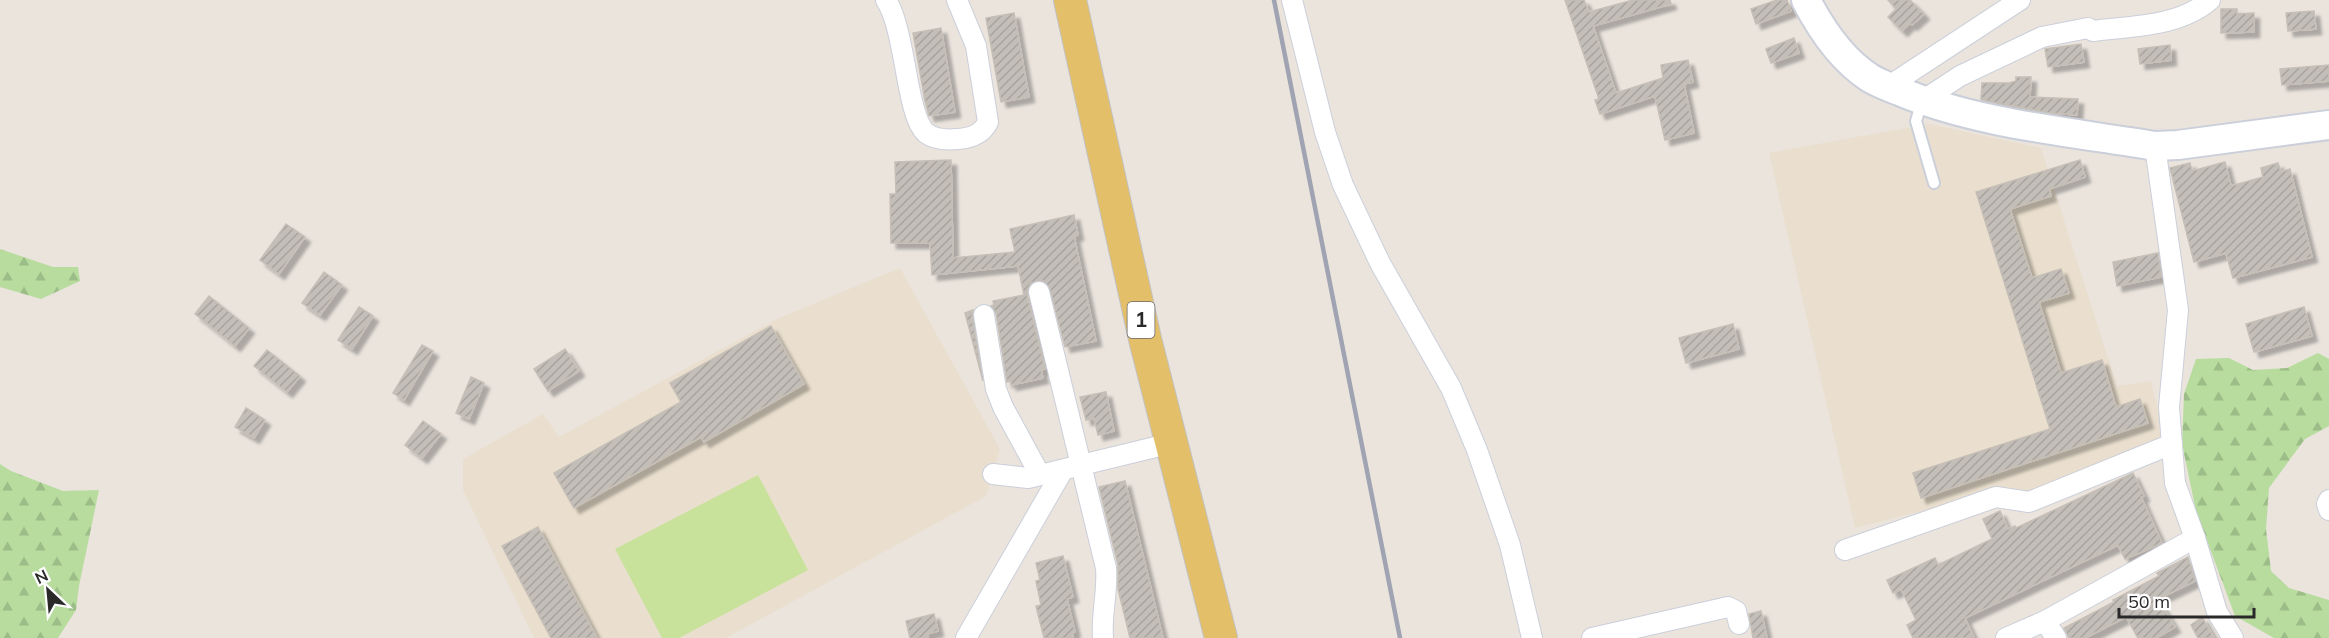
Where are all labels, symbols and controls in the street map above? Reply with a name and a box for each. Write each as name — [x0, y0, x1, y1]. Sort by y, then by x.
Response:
road number: 1 — [1128, 302, 1154, 338]
north arrow — [18, 560, 78, 620]
text: N — [32, 565, 51, 588]
scale bar — [2119, 581, 2254, 619]
text: 50 m — [2128, 590, 2170, 613]

